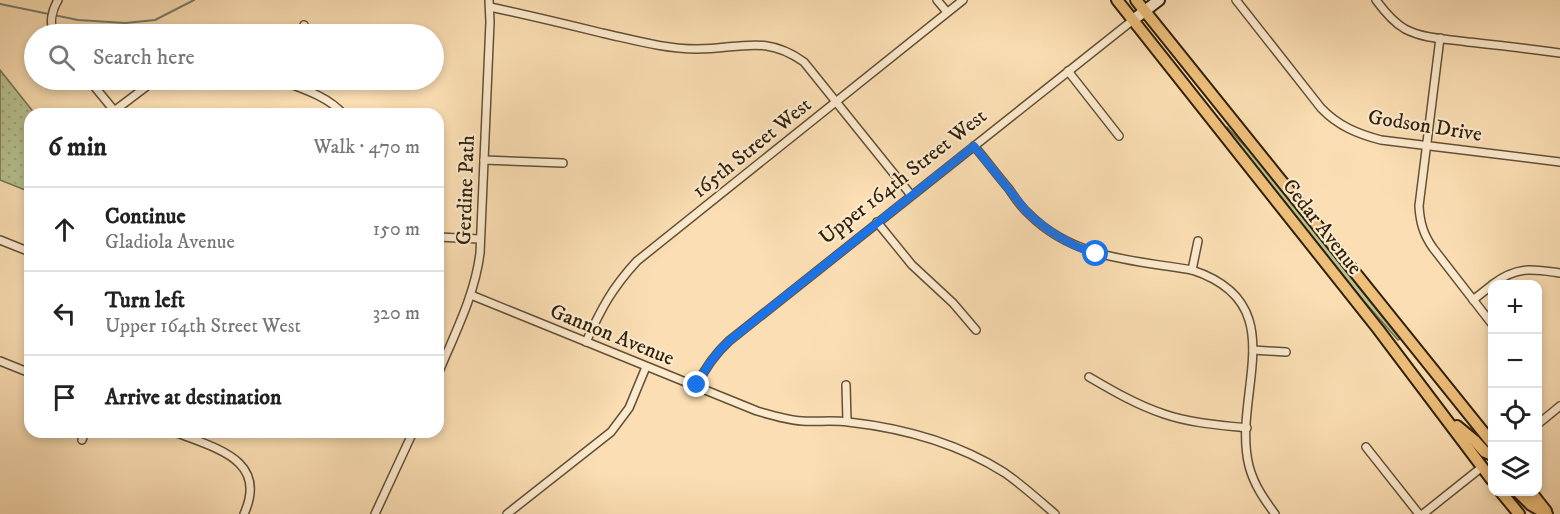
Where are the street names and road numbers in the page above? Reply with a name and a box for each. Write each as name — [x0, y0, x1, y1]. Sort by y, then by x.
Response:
street label: 165th Street West — [687, 92, 817, 204]
street label: Upper 164th Street West — [814, 103, 992, 251]
street label: Godson Drive — [1366, 104, 1484, 148]
street label: Gerdine Path — [451, 135, 481, 245]
street label: Cedar Avenue — [1276, 174, 1368, 281]
street label: Gannon Avenue — [546, 298, 678, 372]

